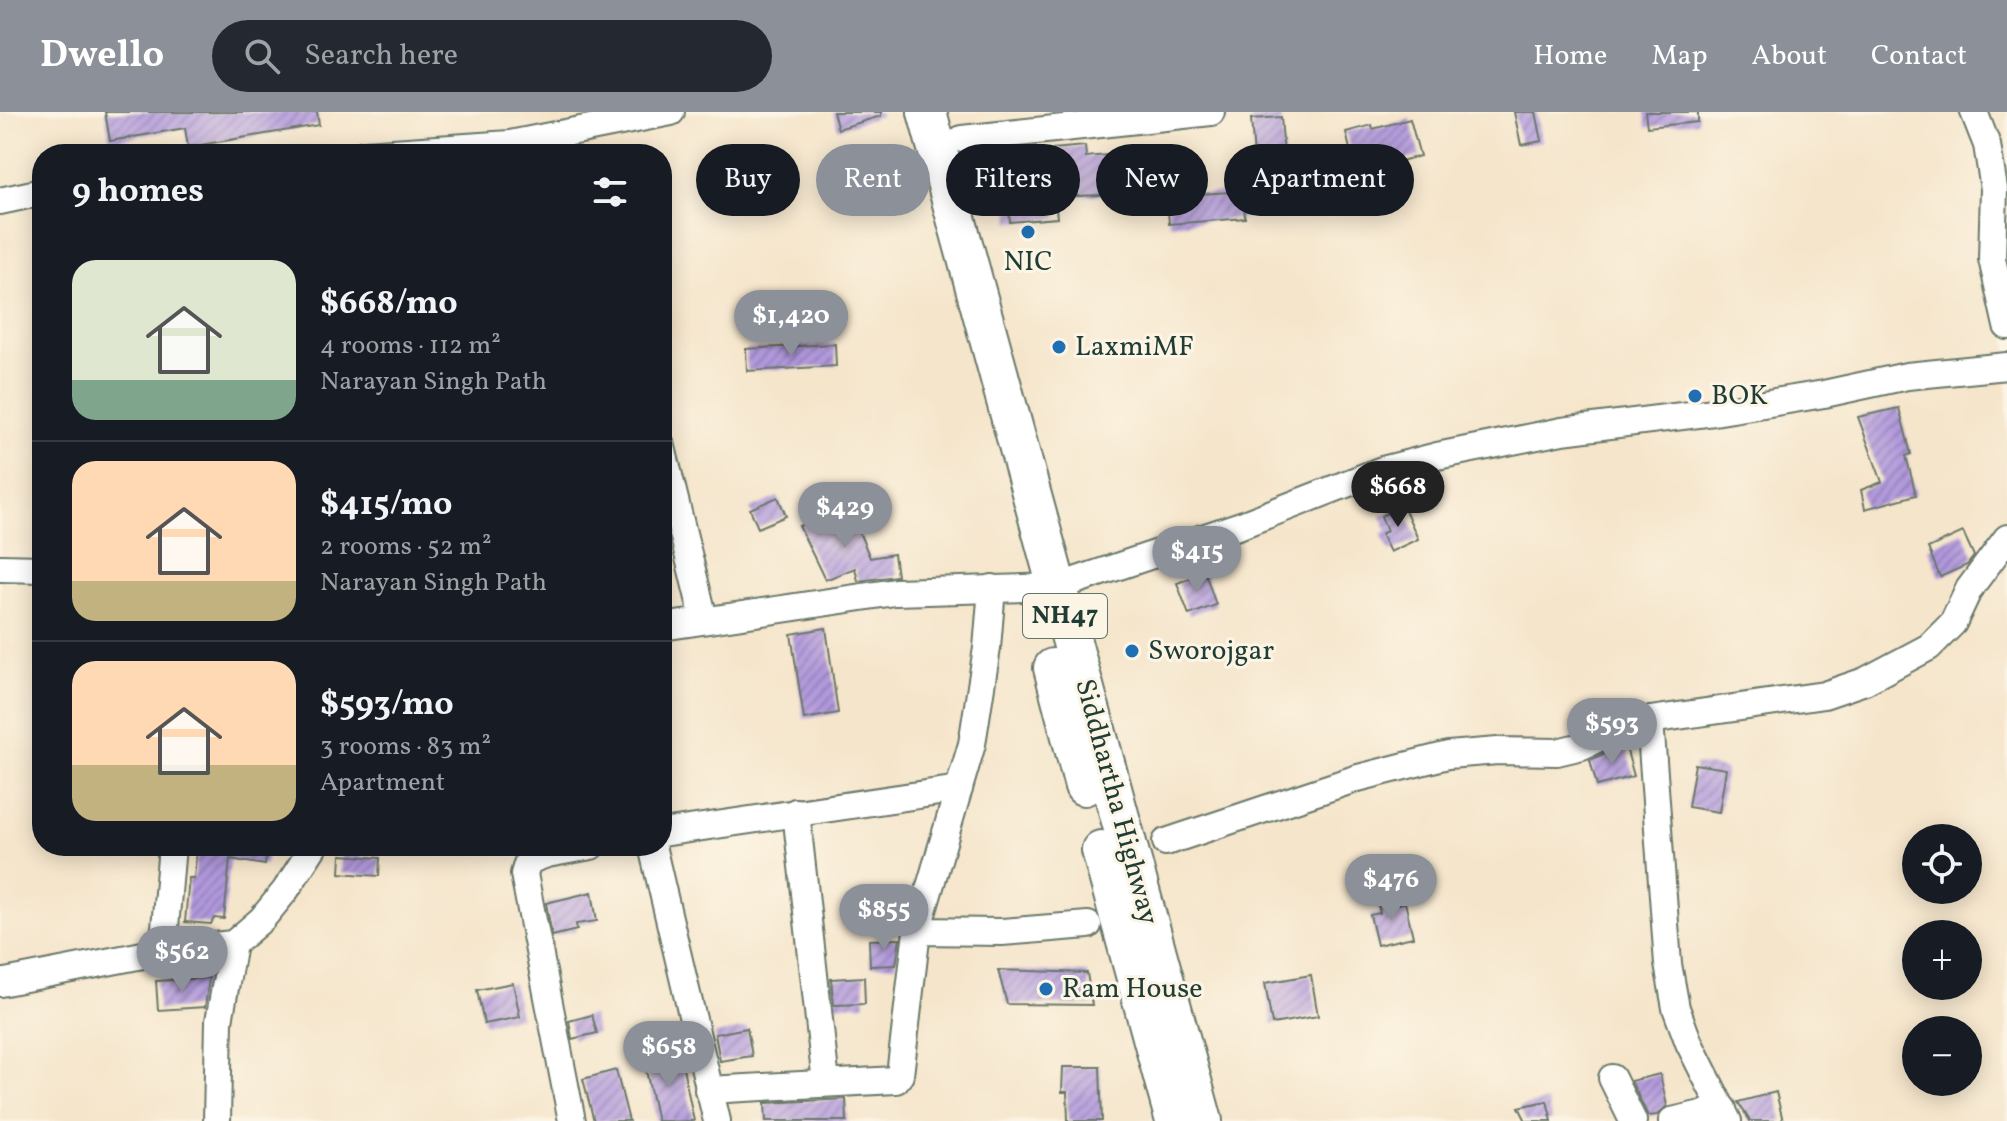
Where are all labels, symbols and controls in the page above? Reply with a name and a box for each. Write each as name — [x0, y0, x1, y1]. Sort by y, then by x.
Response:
search box — [212, 20, 772, 92]
text: Dwello — [40, 30, 164, 83]
icon: search — [240, 34, 284, 78]
text: Search here — [304, 35, 458, 77]
text: Home — [1533, 37, 1607, 76]
text: Map — [1651, 37, 1707, 76]
text: About — [1751, 37, 1827, 76]
text: Contact — [1871, 37, 1967, 76]
chip: Buy — [696, 144, 800, 216]
chip: Rent — [816, 144, 930, 216]
chip: Filters — [946, 144, 1080, 216]
chip: New — [1096, 144, 1208, 216]
chip: Apartment — [1224, 144, 1414, 216]
text: 9 homes — [72, 169, 204, 216]
icon: filters — [588, 170, 632, 214]
marker: NIC — [1019, 223, 1037, 241]
place label: NIC — [1004, 243, 1052, 282]
text: $668/mo — [320, 281, 458, 328]
pin: $1,420 — [726, 290, 856, 358]
icon: home — [136, 292, 232, 388]
text: $1,420 — [752, 298, 830, 334]
text: 4 rooms · 112 m² — [320, 328, 501, 364]
place label: LaxmiMF — [1075, 328, 1194, 367]
marker: LaxmiMF — [1050, 338, 1068, 356]
text: Narayan Singh Path — [320, 364, 547, 400]
place label: BOK — [1711, 377, 1768, 416]
marker: BOK — [1686, 387, 1704, 405]
pin: $668 — [1351, 461, 1445, 529]
text: $668 — [1369, 469, 1427, 505]
text: $415/mo — [320, 482, 452, 529]
pin: $429 — [798, 482, 892, 550]
text: $429 — [816, 490, 874, 526]
icon: home — [136, 493, 232, 589]
pin: $415 — [1150, 526, 1244, 594]
text: 2 rooms · 52 m² — [320, 529, 492, 565]
text: $415 — [1170, 534, 1224, 570]
text: Narayan Singh Path — [320, 565, 547, 601]
road number: NH47 — [1023, 594, 1107, 638]
place label: Sworojgar — [1148, 632, 1275, 671]
marker: Sworojgar — [1123, 642, 1141, 660]
street label: Siddhartha Highway — [1064, 675, 1168, 929]
text: $593/mo — [320, 682, 454, 729]
icon: home — [136, 693, 232, 789]
pin: $593 — [1565, 698, 1659, 766]
text: $593 — [1585, 706, 1639, 742]
text: 3 rooms · 83 m² — [320, 729, 491, 765]
text: Apartment — [320, 765, 445, 801]
map controls — [1902, 824, 1982, 1096]
button: locate — [1902, 824, 1982, 904]
pin: $476 — [1344, 854, 1438, 922]
text: $476 — [1363, 862, 1419, 898]
pin: $855 — [837, 884, 931, 952]
text: $855 — [857, 892, 911, 928]
button: + — [1902, 920, 1982, 1000]
pin: $562 — [135, 926, 229, 994]
text: $562 — [155, 934, 209, 970]
place label: Ram House — [1062, 970, 1203, 1009]
marker: Ram House — [1037, 980, 1055, 998]
button: − — [1902, 1016, 1982, 1096]
pin: $658 — [622, 1021, 716, 1089]
text: $658 — [641, 1029, 697, 1065]

